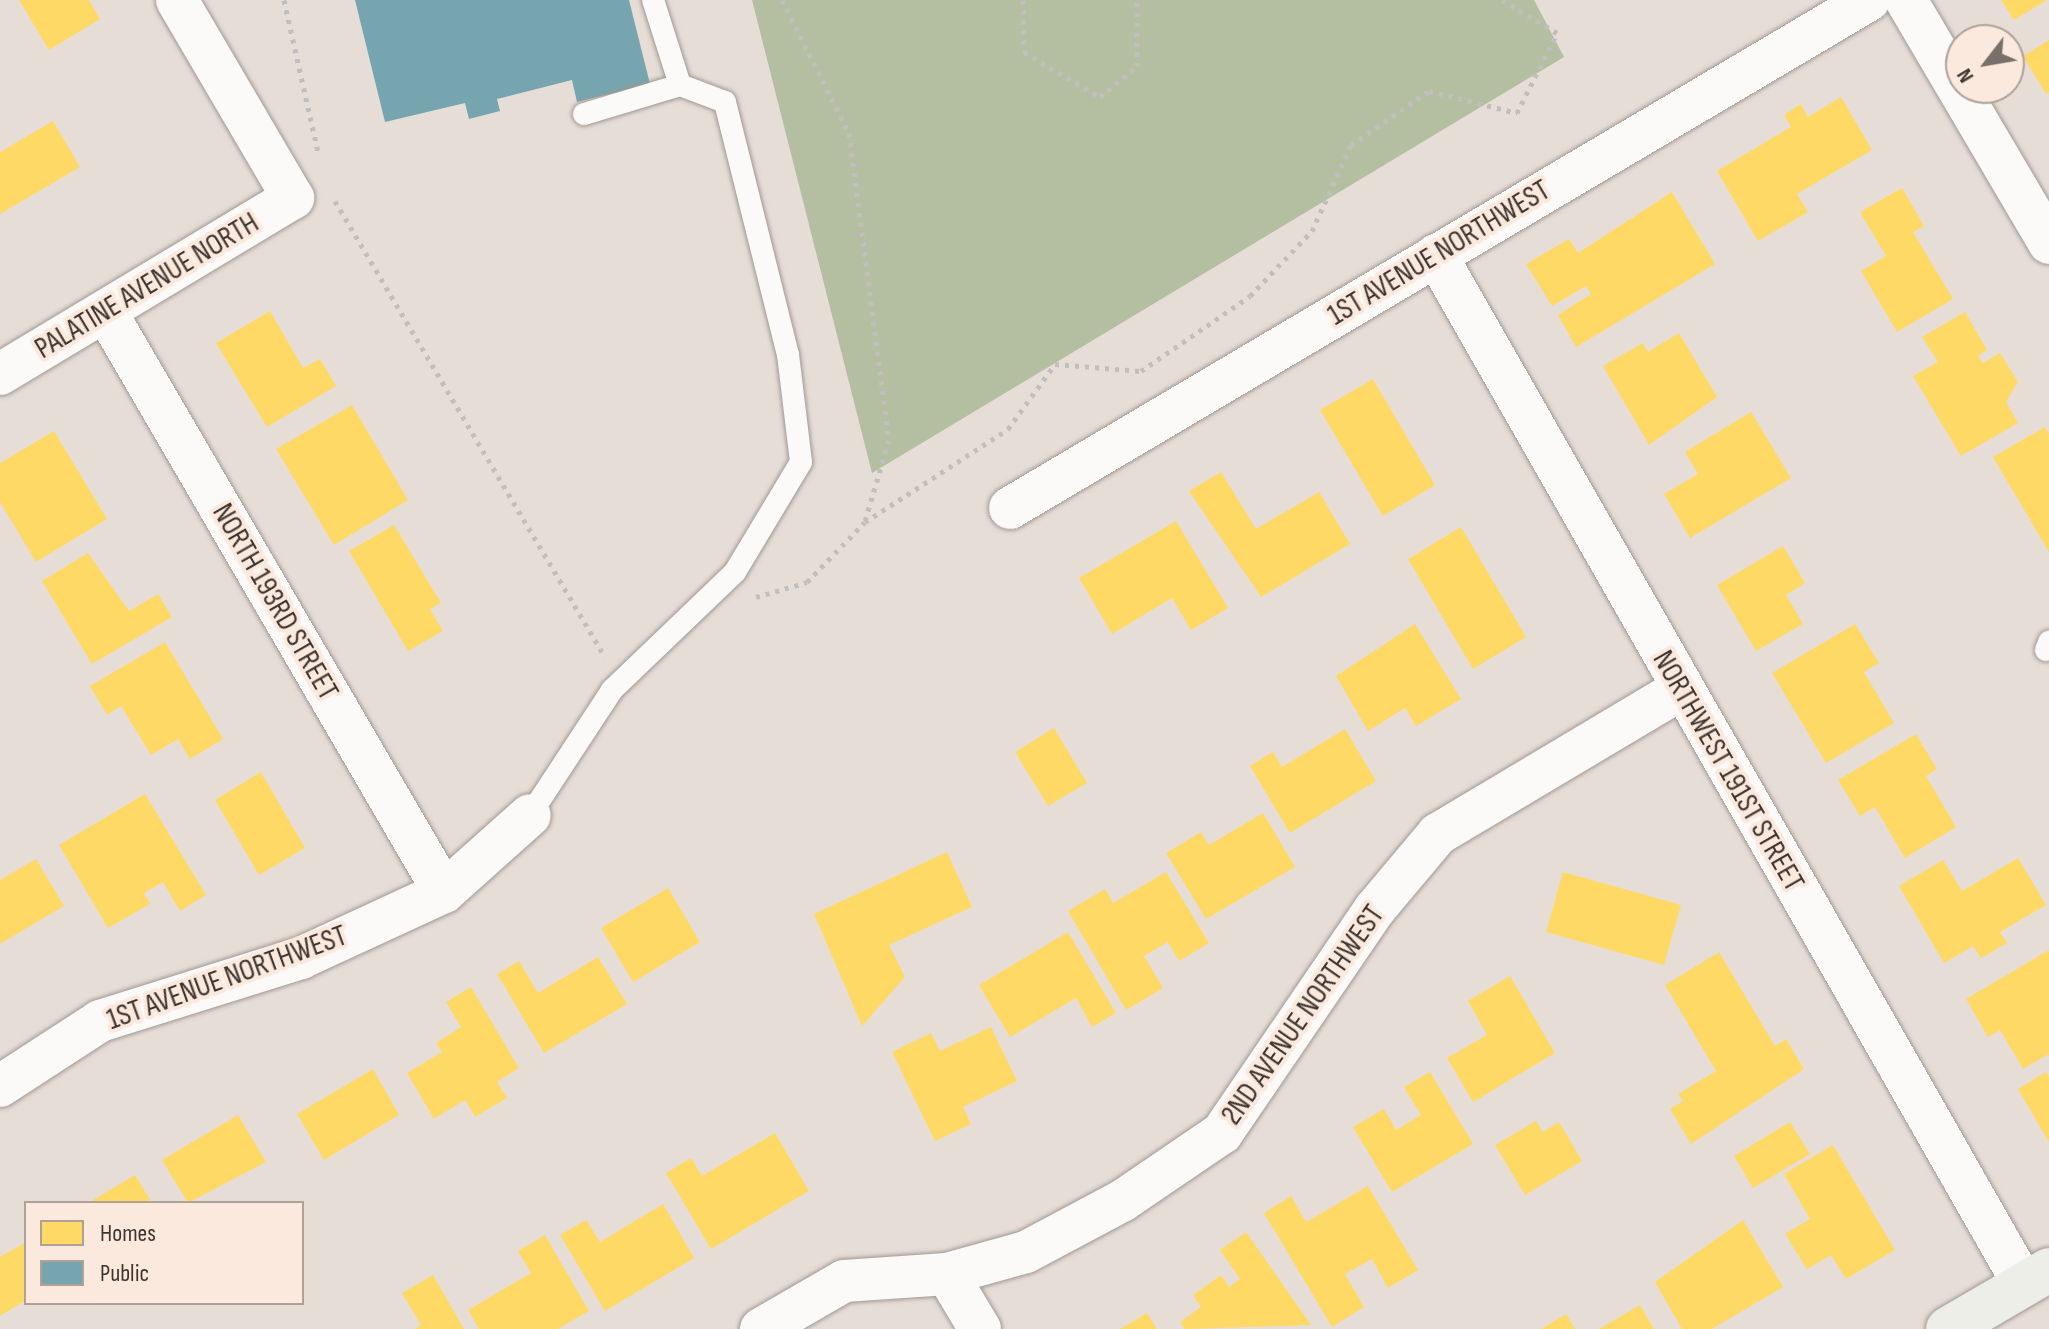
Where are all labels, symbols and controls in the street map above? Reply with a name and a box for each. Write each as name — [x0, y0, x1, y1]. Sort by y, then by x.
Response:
north arrow — [1945, 24, 2025, 104]
text: N — [1951, 64, 1980, 88]
street label: 1ST AVENUE NORTHWEST — [1321, 172, 1557, 334]
street label: PALATINE AVENUE NORTH — [29, 205, 265, 367]
street label: NORTH 193RD STREET — [204, 497, 346, 707]
street label: NORTHWEST 191ST STREET — [1644, 644, 1812, 898]
street label: 2ND AVENUE NORTHWEST — [1214, 898, 1392, 1132]
street label: 1ST AVENUE NORTHWEST — [102, 918, 352, 1038]
legend — [24, 1201, 304, 1305]
text: Homes — [100, 1219, 156, 1248]
text: Public — [100, 1259, 149, 1288]

